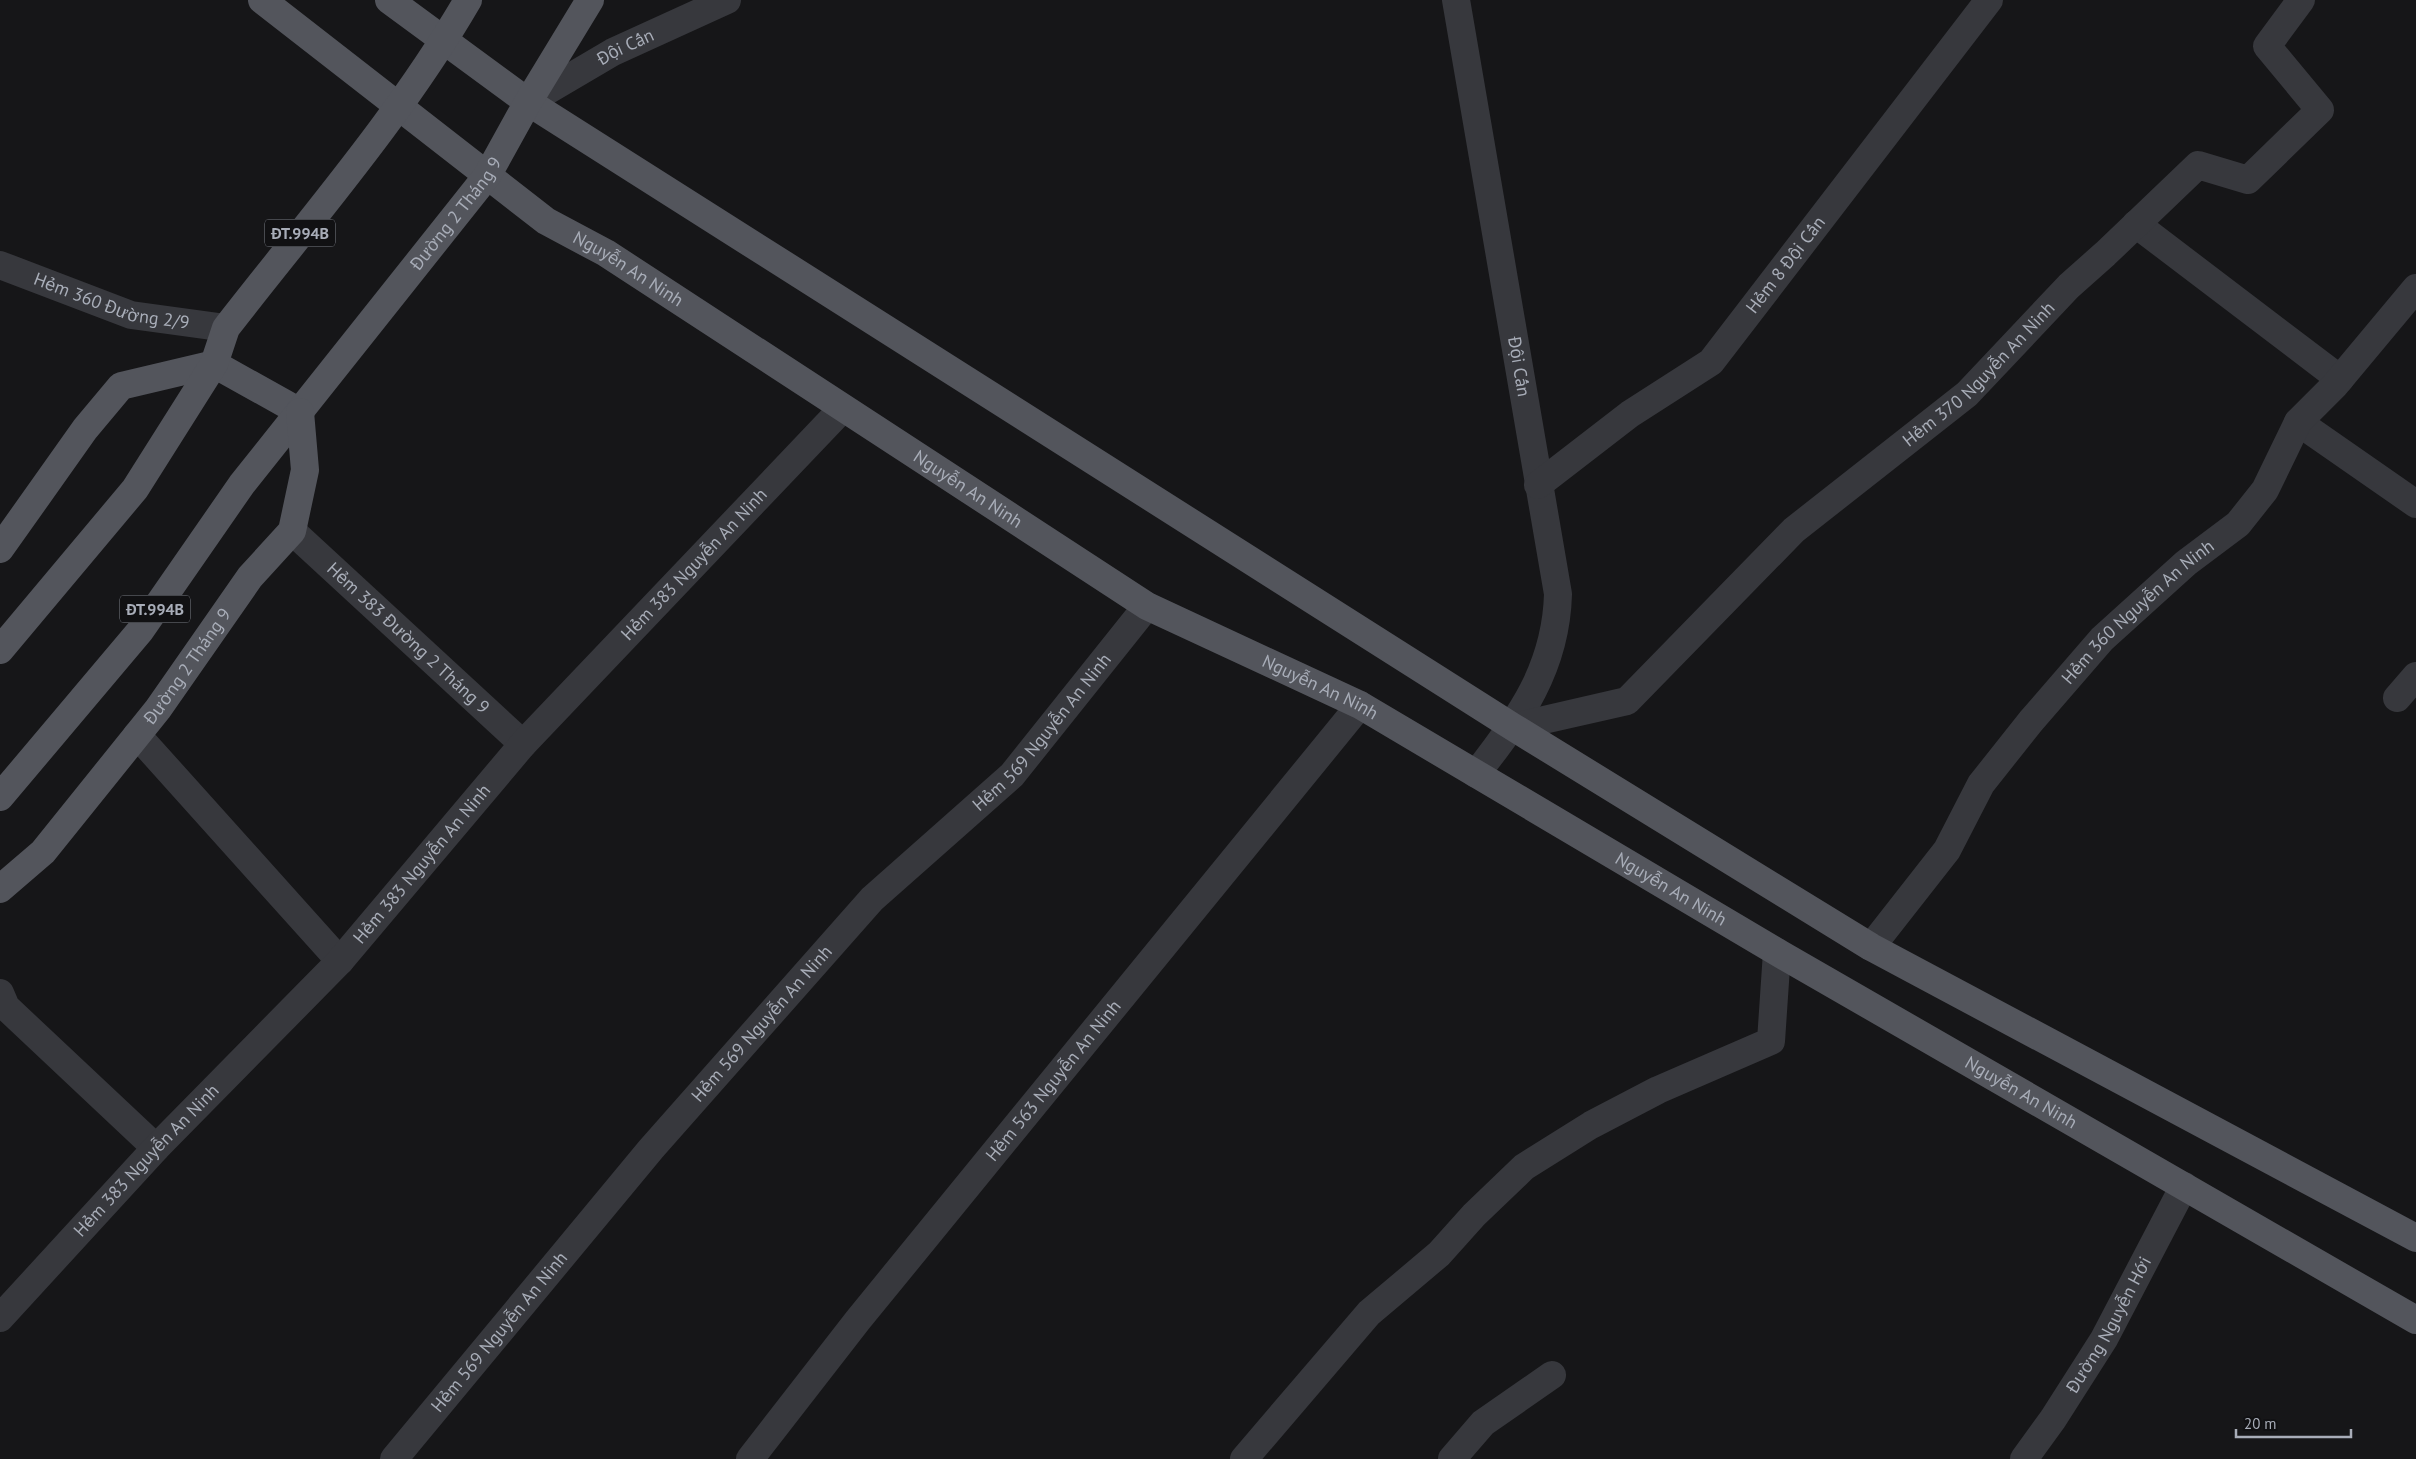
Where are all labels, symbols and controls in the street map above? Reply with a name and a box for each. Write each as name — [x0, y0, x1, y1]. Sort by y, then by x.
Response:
street label: Đội Cấn — [591, 23, 657, 71]
street label: Đường 2 Tháng 9 — [404, 153, 506, 275]
street label: Hẻm 8 Đội Cấn — [1741, 211, 1830, 318]
road number: ĐT.994B — [265, 220, 335, 247]
street label: Nguyễn An Ninh — [569, 226, 688, 311]
street label: Hẻm 360 Đường 2/9 — [31, 267, 191, 334]
street label: Hẻm 370 Nguyễn An Ninh — [1898, 296, 2059, 451]
street label: Đội Cấn — [1503, 334, 1536, 398]
street label: Nguyễn An Ninh — [909, 445, 1027, 533]
street label: Hẻm 383 Nguyễn An Ninh — [616, 483, 772, 645]
street label: Hẻm 360 Nguyễn An Ninh — [2056, 534, 2218, 689]
street label: Hẻm 383 Đường 2 Tháng 9 — [322, 557, 495, 718]
road number: ĐT.994B — [120, 596, 190, 622]
street label: Đường 2 Tháng 9 — [138, 603, 236, 730]
street label: Hẻm 569 Nguyễn An Ninh — [967, 648, 1116, 816]
street label: Nguyễn An Ninh — [1259, 649, 1383, 724]
street label: Hẻm 383 Nguyễn An Ninh — [348, 779, 495, 948]
street label: Nguyễn An Ninh — [1611, 847, 1731, 931]
street label: Hẻm 569 Nguyễn An Ninh — [686, 940, 837, 1106]
street label: Hẻm 563 Nguyễn An Ninh — [980, 995, 1126, 1166]
street label: Nguyễn An Ninh — [1961, 1051, 2082, 1133]
street label: Hẻm 383 Nguyễn An Ninh — [68, 1079, 224, 1241]
street label: Hẻm 569 Nguyễn An Ninh — [426, 1247, 572, 1417]
street label: Đường Nguyễn Hới — [2060, 1252, 2156, 1398]
scale bar — [2236, 1406, 2351, 1438]
text: 20 m — [2244, 1414, 2277, 1433]

